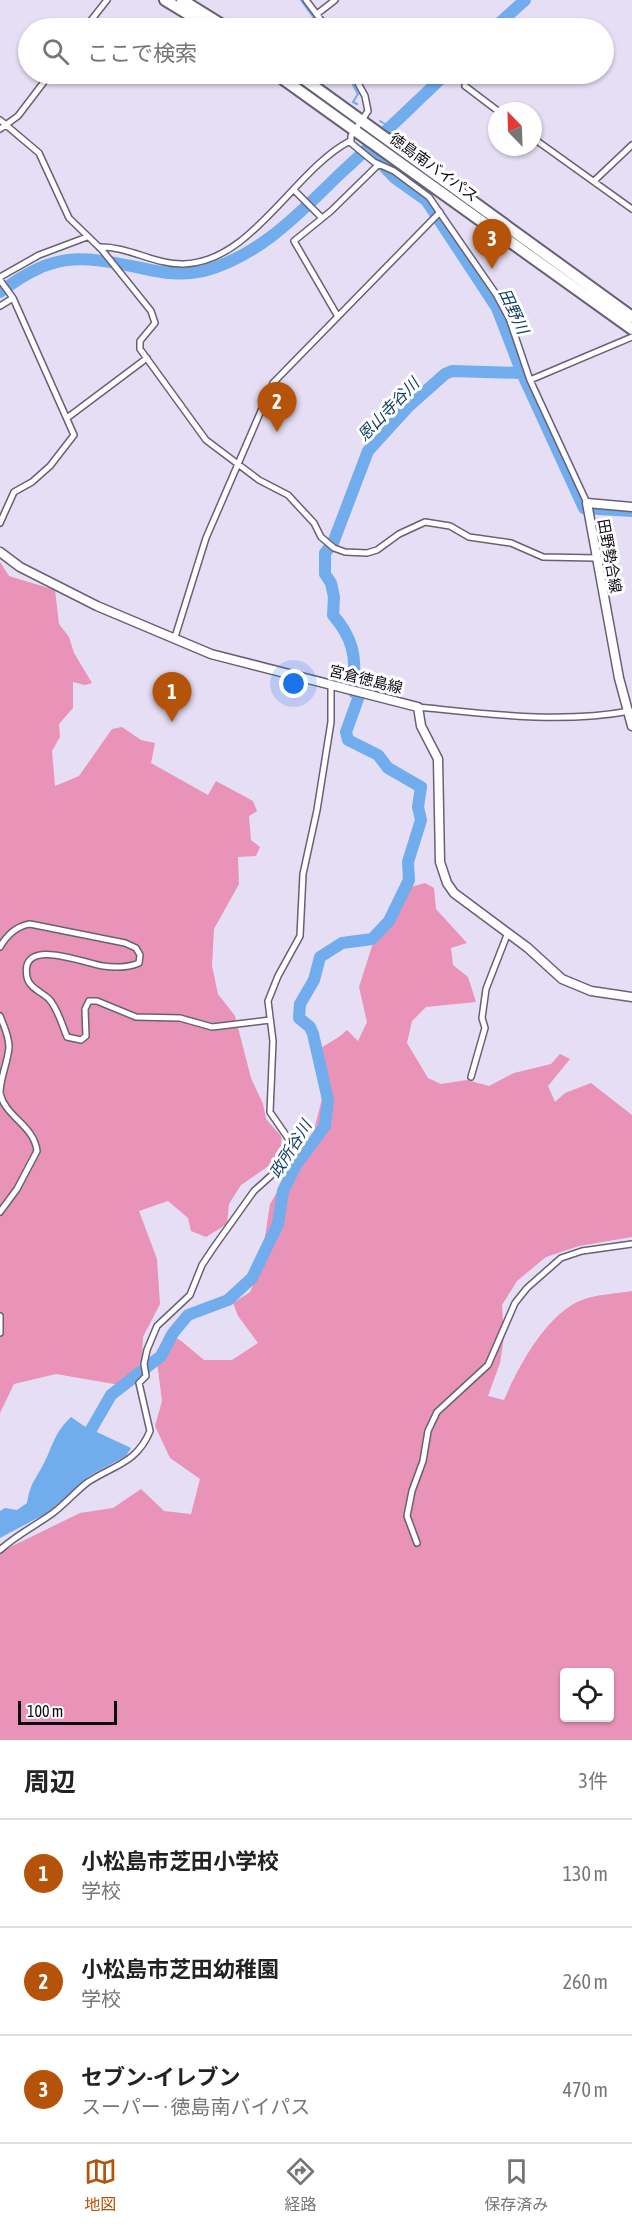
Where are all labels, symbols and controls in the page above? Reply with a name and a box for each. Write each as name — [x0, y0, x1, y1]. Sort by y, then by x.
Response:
search box — [18, 18, 614, 84]
icon: search — [39, 35, 72, 68]
text: ここで検索 — [87, 40, 197, 66]
north arrow — [488, 102, 542, 156]
street label: 徳島南バイパス — [387, 129, 481, 205]
pin: 3 — [472, 220, 512, 269]
water label: 田野川 — [496, 285, 533, 338]
water label: 恩山寺谷川 — [354, 373, 424, 444]
pin: 2 — [258, 382, 296, 432]
street label: 田野勢合線 — [595, 518, 625, 594]
street label: 宮倉徳島線 — [328, 662, 404, 696]
your location — [279, 669, 308, 698]
pin: 1 — [152, 672, 192, 722]
water label: 政所谷川 — [265, 1115, 316, 1181]
map controls — [560, 1668, 614, 1722]
button: locate — [560, 1668, 614, 1722]
scale bar — [18, 1698, 117, 1726]
text: 100 m — [27, 1702, 63, 1720]
text: 周辺 — [24, 1767, 76, 1797]
text: 3件 — [579, 1769, 608, 1792]
text: 小松島市芝田小学校 — [81, 1848, 279, 1874]
text: 1 — [39, 1862, 48, 1885]
text: 130 m — [563, 1862, 608, 1885]
text: 学校 — [81, 1879, 121, 1902]
text: 小松島市芝田幼稚園 — [81, 1956, 279, 1982]
text: 2 — [39, 1970, 48, 1993]
text: 260 m — [563, 1970, 608, 1993]
text: 学校 — [81, 1987, 121, 2010]
text: セブン-イレブン — [81, 2064, 241, 2090]
text: 3 — [39, 2078, 48, 2101]
text: 470 m — [563, 2078, 608, 2101]
text: スーパー · 徳島南バイパス — [81, 2095, 310, 2118]
tab: 地図 — [84, 2155, 117, 2215]
tab: 経路 — [284, 2155, 317, 2215]
tab: 保存済み — [484, 2155, 548, 2215]

